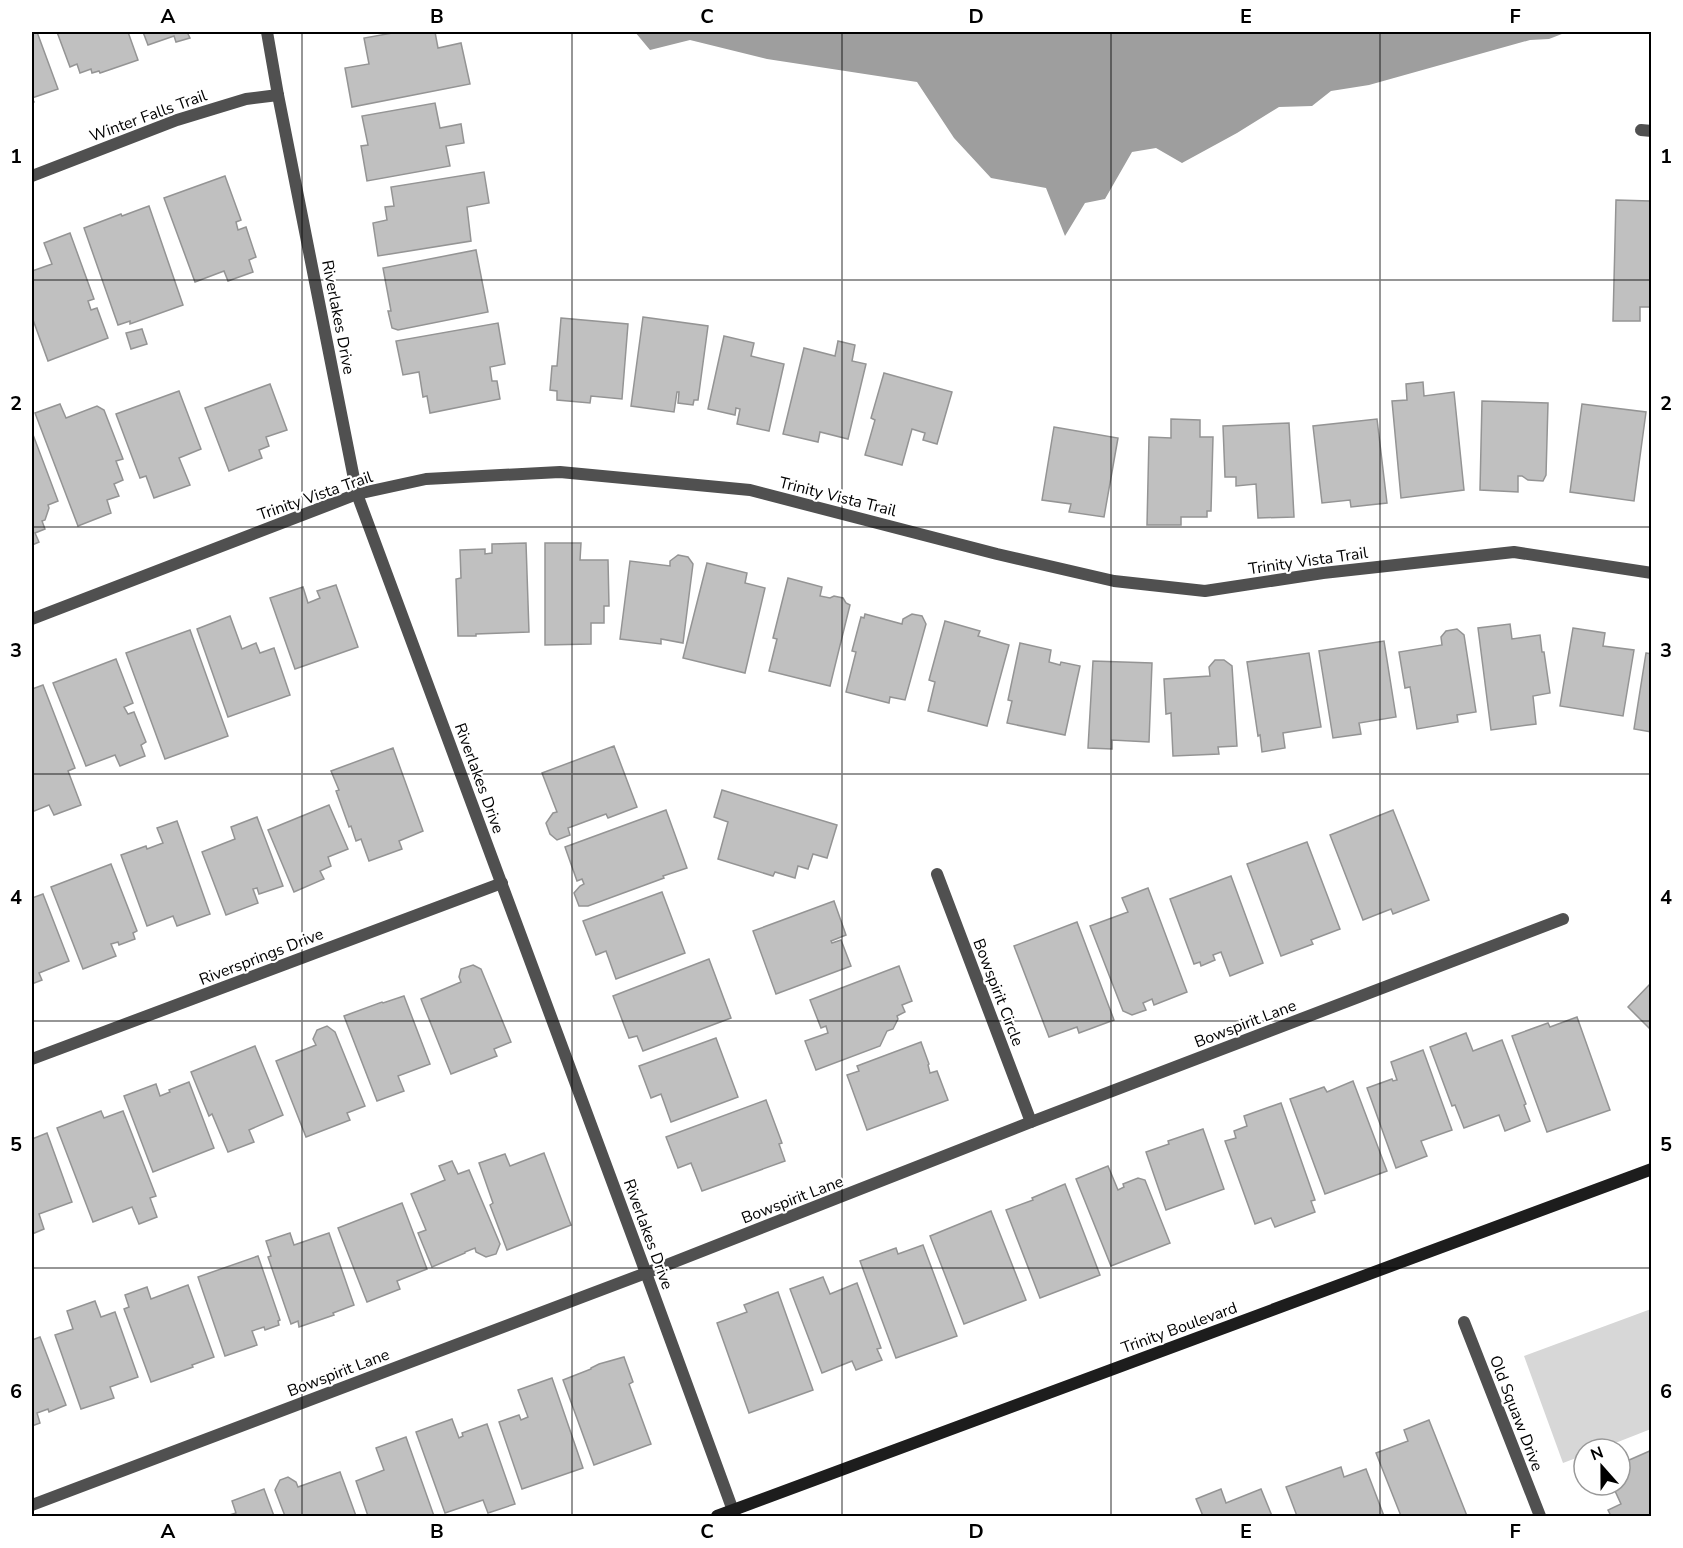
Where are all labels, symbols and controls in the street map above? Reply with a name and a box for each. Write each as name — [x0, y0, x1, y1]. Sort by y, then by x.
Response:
text: A — [161, 3, 176, 30]
text: B — [430, 3, 444, 30]
text: C — [700, 3, 714, 30]
text: D — [968, 3, 984, 30]
text: E — [1240, 3, 1252, 30]
text: F — [1509, 3, 1521, 30]
street label: Winter Falls Trail — [87, 84, 210, 147]
text: 1 — [10, 143, 22, 170]
text: 1 — [1660, 143, 1672, 170]
street label: Riverlakes Drive — [316, 258, 360, 376]
text: 2 — [10, 390, 22, 417]
text: 2 — [1660, 390, 1672, 417]
street label: Trinity Vista Trail — [255, 466, 376, 526]
street label: Trinity Vista Trail — [777, 472, 899, 522]
street label: Trinity Vista Trail — [1247, 542, 1369, 580]
text: 3 — [10, 637, 22, 664]
text: 3 — [1660, 637, 1672, 664]
street label: Riverlakes Drive — [449, 720, 509, 837]
text: 4 — [10, 884, 22, 911]
text: 4 — [1660, 884, 1672, 911]
street label: Riversprings Drive — [196, 923, 327, 991]
street label: Bowspirit Circle — [967, 935, 1029, 1049]
street label: Bowspirit Lane — [1191, 994, 1300, 1053]
text: 5 — [10, 1131, 22, 1158]
text: 5 — [1660, 1131, 1672, 1158]
street label: Bowspirit Lane — [738, 1170, 847, 1229]
street label: Riverlakes Drive — [618, 1176, 678, 1293]
street label: Trinity Boulevard — [1118, 1297, 1240, 1359]
street label: Bowspirit Lane — [284, 1343, 393, 1402]
street label: Old Squaw Drive — [1484, 1352, 1548, 1474]
text: 6 — [10, 1378, 22, 1405]
text: 6 — [1660, 1378, 1672, 1405]
north arrow — [1572, 1437, 1632, 1497]
text: N — [1587, 1442, 1607, 1466]
text: A — [161, 1518, 176, 1545]
text: B — [430, 1518, 444, 1545]
text: C — [700, 1518, 714, 1545]
text: D — [968, 1518, 984, 1545]
text: E — [1240, 1518, 1252, 1545]
text: F — [1509, 1518, 1521, 1545]

